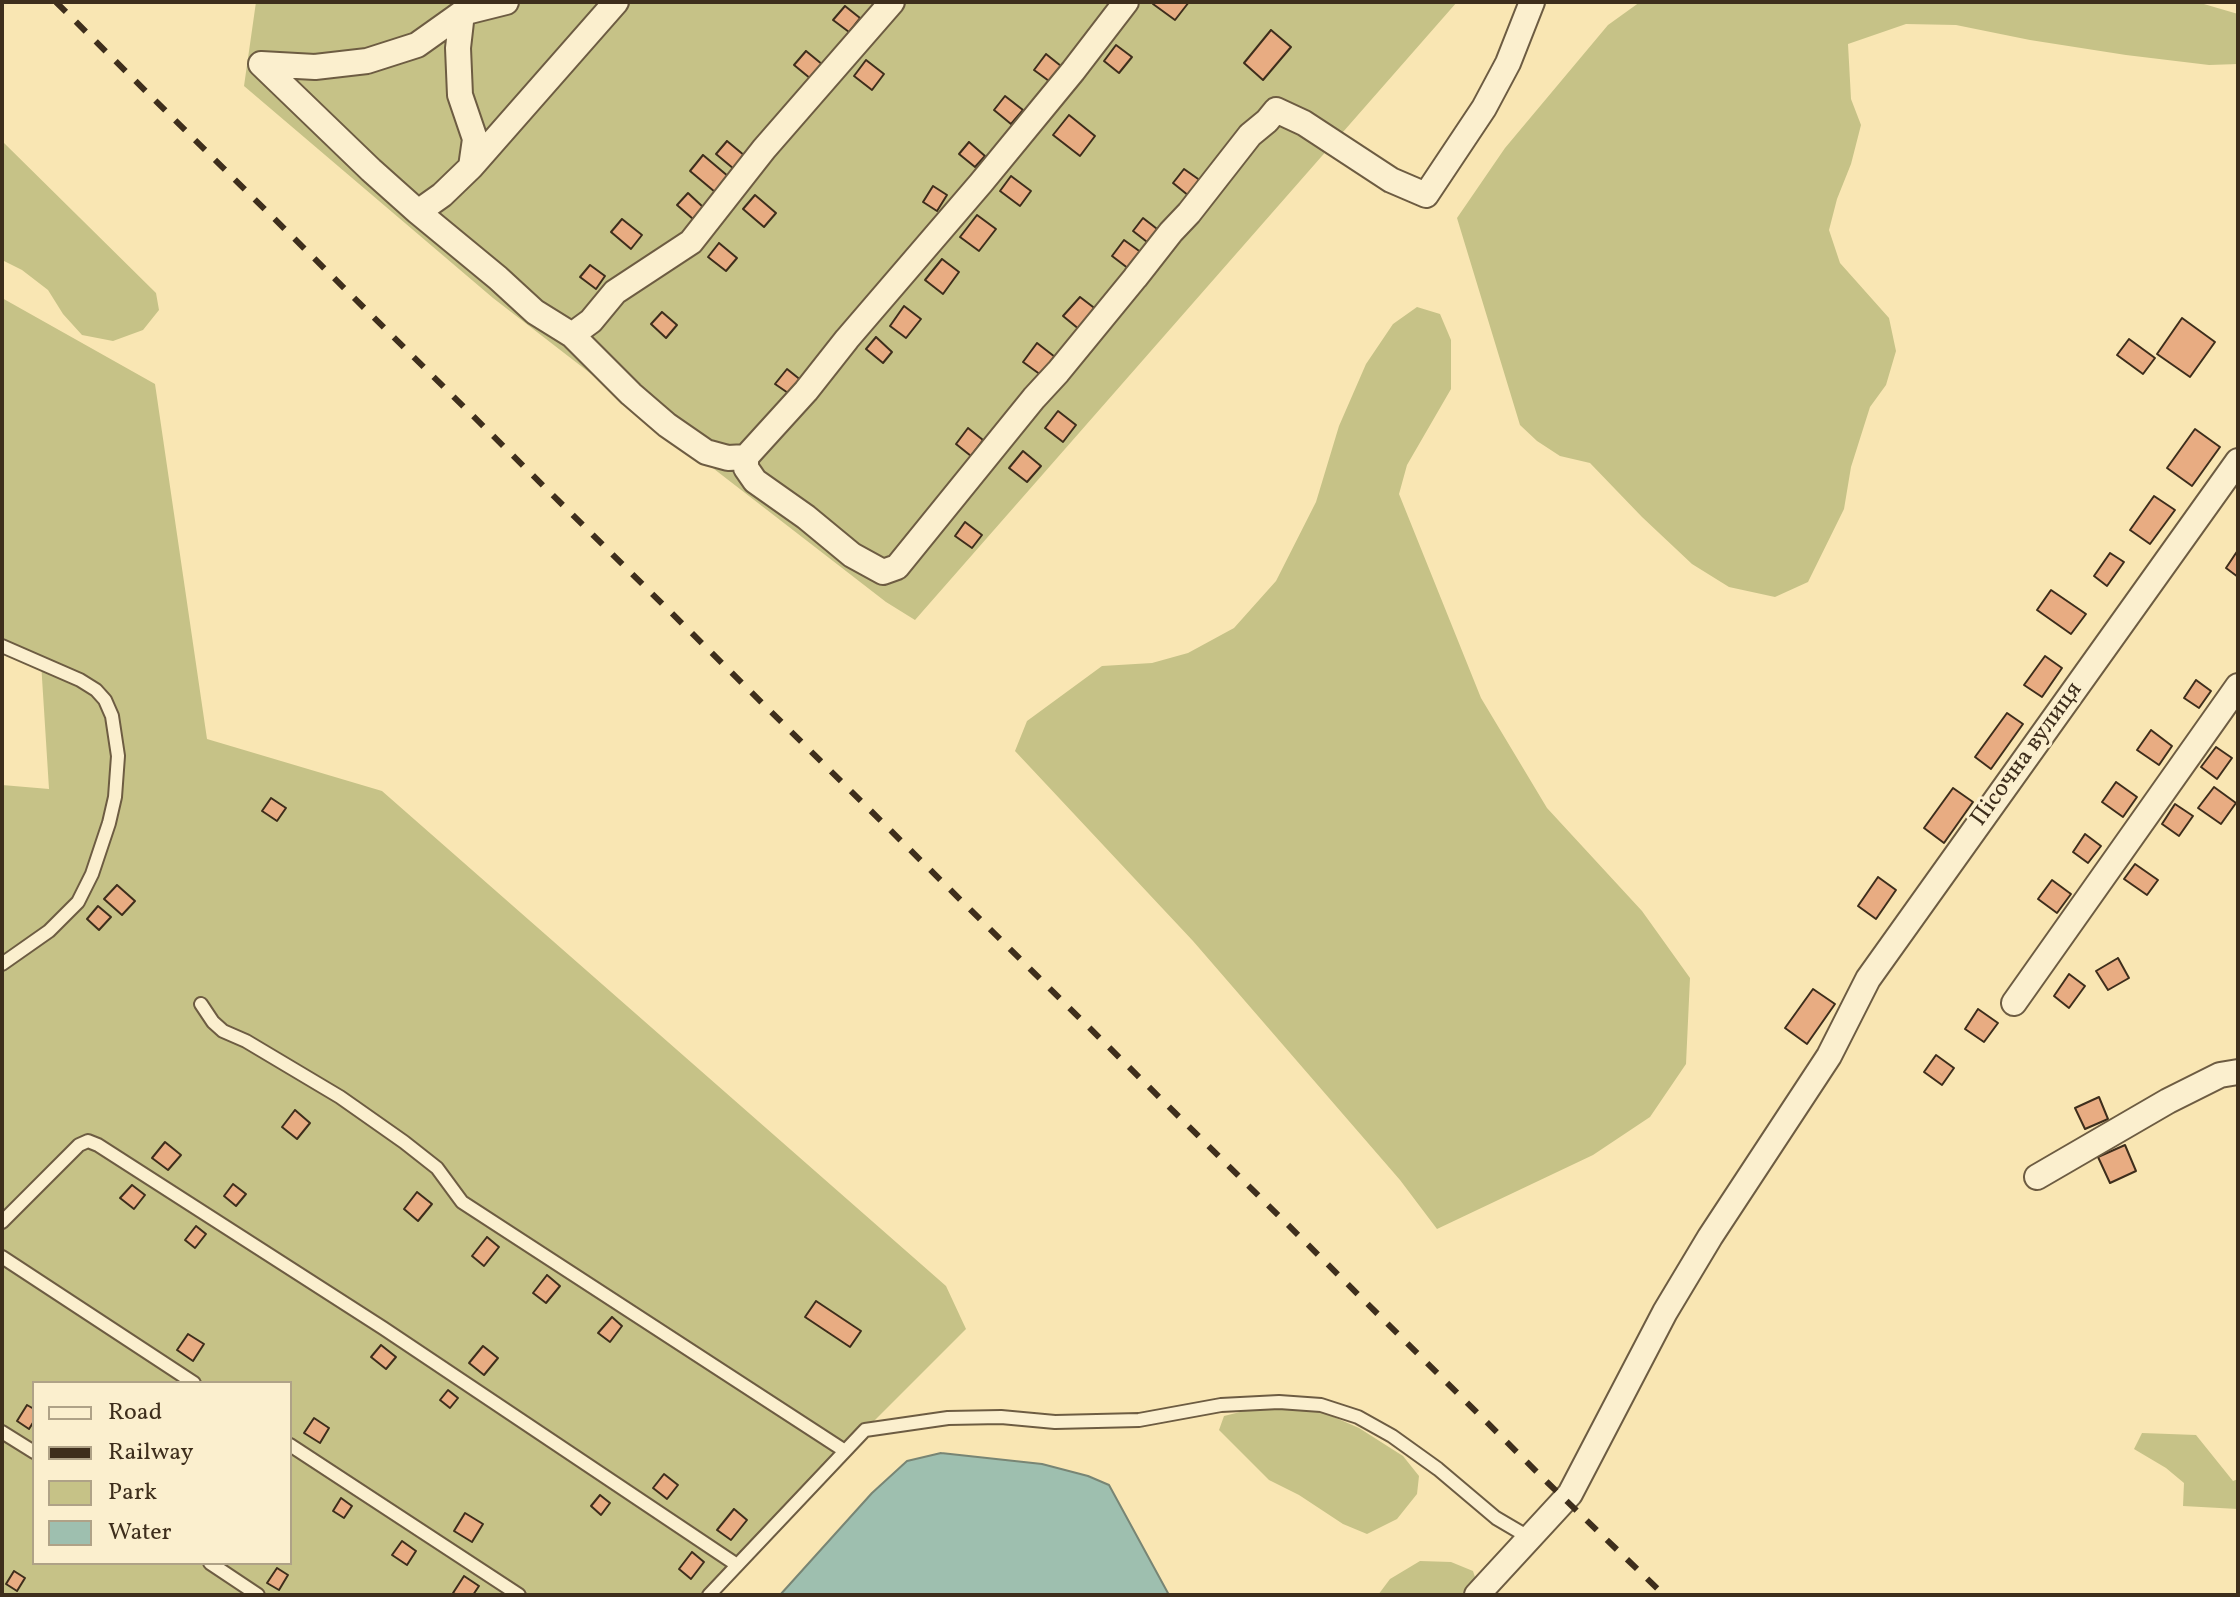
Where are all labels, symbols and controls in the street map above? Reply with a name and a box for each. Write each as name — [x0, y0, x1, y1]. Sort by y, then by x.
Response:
street label: Пісочна вулиця — [1966, 677, 2090, 833]
legend — [32, 1381, 292, 1565]
text: Road — [108, 1396, 162, 1430]
text: Railway — [108, 1436, 194, 1470]
text: Park — [108, 1476, 157, 1510]
text: Water — [108, 1516, 172, 1550]

